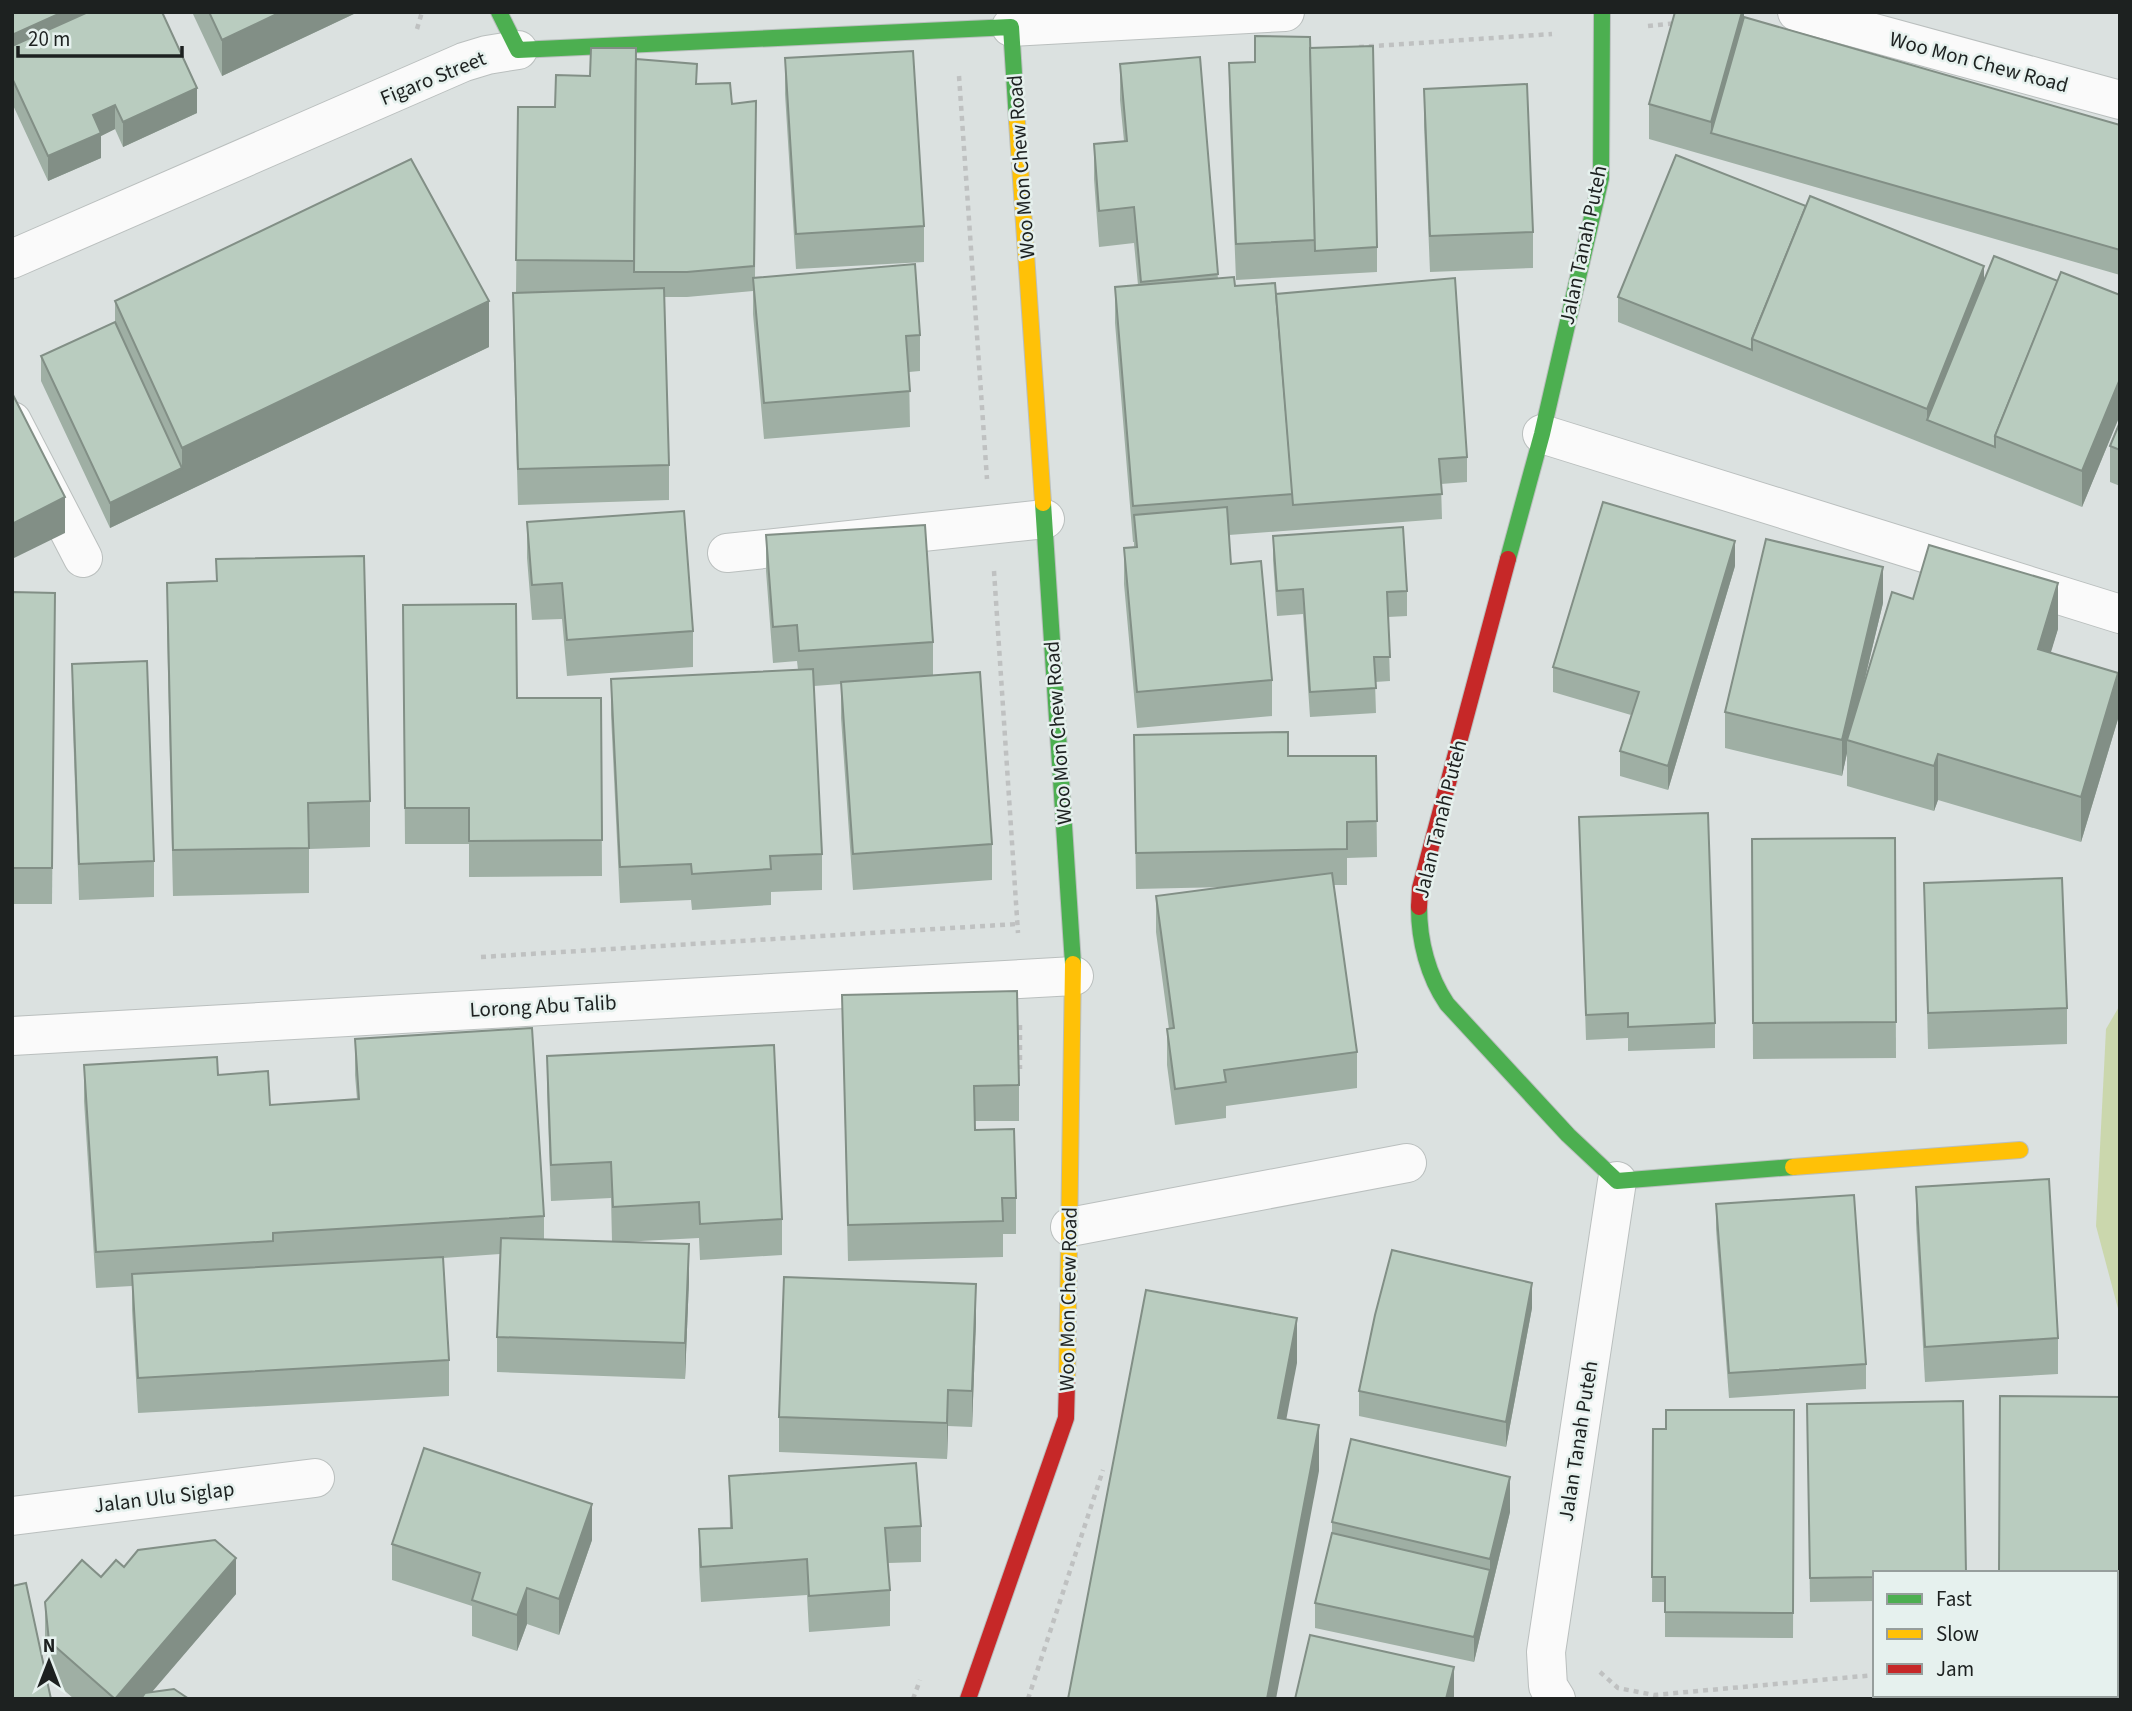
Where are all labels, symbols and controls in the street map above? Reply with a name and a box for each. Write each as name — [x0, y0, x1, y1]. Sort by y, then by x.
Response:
scale bar — [18, 14, 182, 58]
text: 20 m — [28, 24, 70, 54]
street label: Woo Mon Chew Road — [1886, 24, 2072, 100]
street label: Figaro Street — [376, 43, 490, 113]
street label: Woo Mon Chew Road — [1000, 74, 1042, 260]
street label: Jalan Tanah Puteh — [1551, 163, 1615, 327]
street label: Woo Mon Chew Road — [1037, 640, 1079, 826]
street label: Jalan Tanah Puteh — [1406, 737, 1474, 901]
street label: Lorong Abu Talib — [469, 987, 617, 1025]
street label: Woo Mon Chew Road — [1051, 1207, 1085, 1391]
street label: Jalan Tanah Puteh — [1550, 1359, 1606, 1523]
street label: Jalan Ulu Siglap — [92, 1473, 236, 1521]
legend — [1873, 1571, 2118, 1697]
text: Fast — [1936, 1584, 1972, 1614]
text: Slow — [1936, 1619, 1979, 1649]
north arrow — [14, 1627, 84, 1697]
text: N — [43, 1633, 55, 1660]
text: Jam — [1936, 1654, 1974, 1684]

